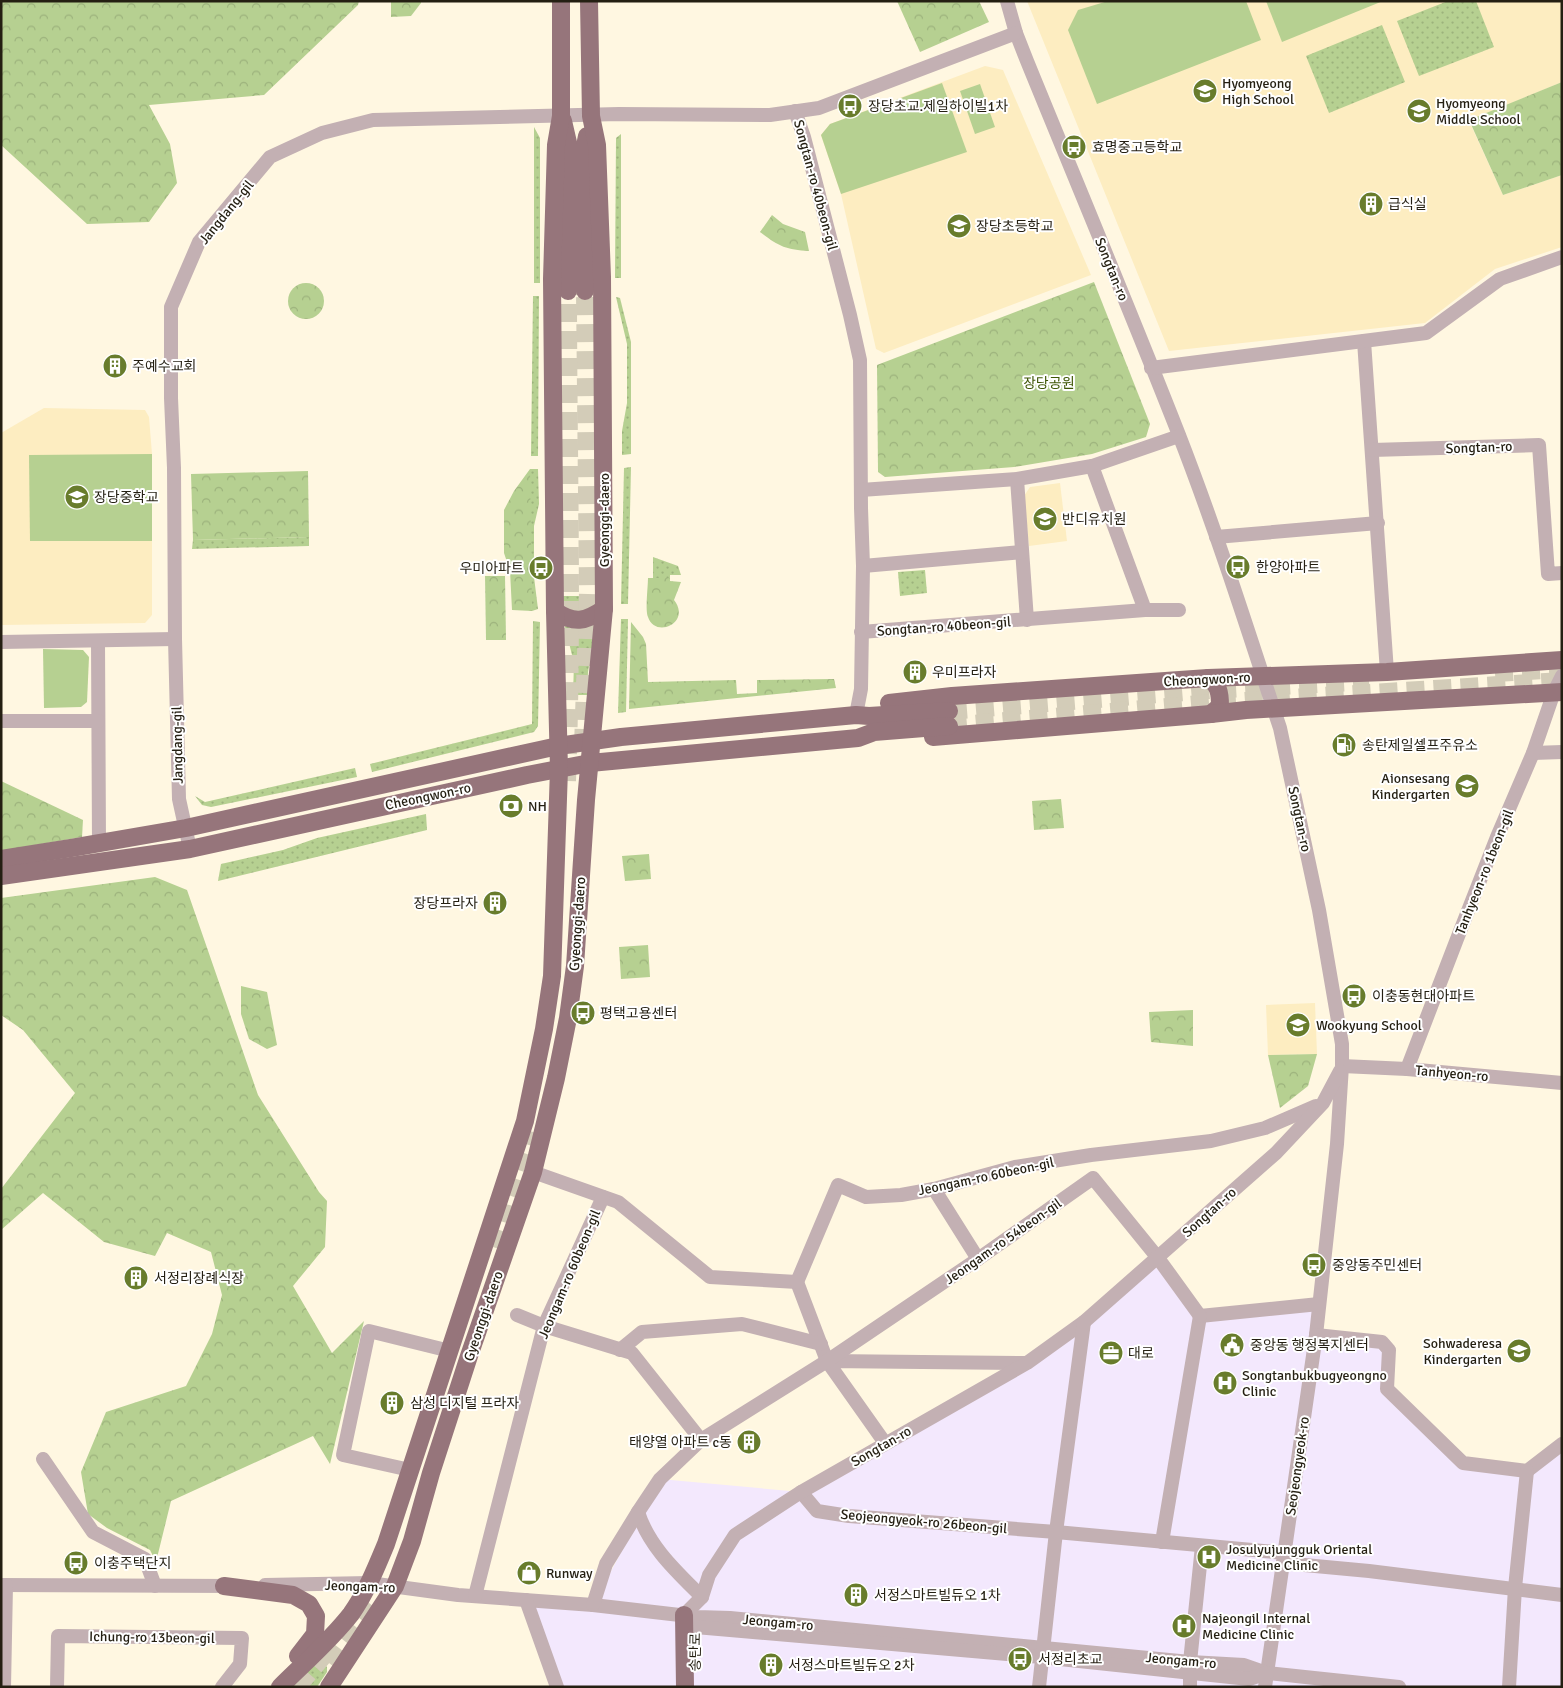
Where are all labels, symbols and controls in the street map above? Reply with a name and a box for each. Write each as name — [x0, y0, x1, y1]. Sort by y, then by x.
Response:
place label: Hyomyeong High School — [1222, 75, 1294, 108]
school or university icon: Hyomyeong High School — [1192, 78, 1218, 104]
bus stop icon: 장당초교.제일하이빌1차 — [837, 93, 863, 119]
place label: Hyomyeong Middle School — [1436, 95, 1521, 128]
place label: 장당초교.제일하이빌1차 — [868, 98, 1008, 115]
school or university icon: Hyomyeong Middle School — [1406, 98, 1432, 124]
street label: Songtan-ro 40beon-gil — [790, 118, 841, 252]
bus stop icon: 효명중고등학교 — [1061, 134, 1087, 160]
place label: 효명중고등학교 — [1092, 139, 1182, 156]
street label: Jangdang-gil — [195, 177, 257, 248]
building icon: 급식실 — [1358, 191, 1384, 217]
place label: 급식실 — [1388, 196, 1427, 213]
school or university icon: 장당초등학교 — [946, 213, 972, 239]
place label: 장당초등학교 — [976, 218, 1053, 235]
street label: Songtan-ro — [1091, 235, 1132, 303]
building icon: 주예수교회 — [102, 353, 128, 379]
place label: 주예수교회 — [132, 358, 196, 375]
park label: 장당공원 — [1023, 375, 1075, 392]
street label: Songtan-ro — [1445, 438, 1513, 457]
street label: Gyeonggi-daero — [596, 473, 613, 567]
school or university icon: 장당중학교 — [64, 484, 90, 510]
place label: 장당중학교 — [94, 489, 159, 506]
school or university icon: 반디유치원 — [1032, 506, 1058, 532]
place label: 반디유치원 — [1062, 511, 1126, 528]
bus stop icon: 한양아파트 — [1225, 554, 1251, 580]
bus stop icon: 우미아파트 — [528, 555, 554, 581]
place label: 한양아파트 — [1256, 559, 1321, 576]
place label: 우미아파트 — [460, 560, 524, 577]
street label: Songtan-ro 40beon-gil — [876, 613, 1012, 640]
building icon: 우미프라자 — [902, 659, 928, 685]
place label: 우미프라자 — [932, 664, 997, 681]
street label: Cheongwon-ro — [1163, 669, 1251, 690]
street label: Jangdang-gil — [168, 706, 187, 784]
fuel station icon: 송탄제일셀프주유소 — [1331, 732, 1357, 758]
place label: 송탄제일셀프주유소 — [1362, 737, 1478, 754]
place label: Aionsesang Kindergarten — [1371, 770, 1450, 803]
school or university icon: Aionsesang Kindergarten — [1454, 773, 1480, 799]
street label: Cheongwon-ro — [384, 779, 473, 814]
street label: Songtan-ro — [1284, 785, 1315, 854]
bank icon: NH — [498, 793, 524, 819]
place label: NH — [528, 798, 547, 815]
street label: Tanhyeon-ro 1beon-gil — [1452, 807, 1517, 937]
street label: Gyeonggi-daero — [566, 876, 589, 972]
building icon: 장당프라자 — [482, 890, 508, 916]
place label: 장당프라자 — [414, 895, 478, 912]
bus stop icon: 이충동현대아파트 — [1341, 983, 1367, 1009]
place label: 이충동현대아파트 — [1372, 988, 1475, 1005]
bus stop icon: 평택고용센터 — [570, 1000, 596, 1026]
place label: 평택고용센터 — [600, 1005, 677, 1022]
school or university icon: Wookyung School — [1285, 1012, 1311, 1038]
place label: Wookyung School — [1316, 1017, 1422, 1034]
street label: Tanhyeon-ro — [1415, 1062, 1489, 1085]
street label: Jeongam-ro 60beon-gil — [917, 1154, 1056, 1199]
street label: Songtan-ro — [1179, 1184, 1240, 1241]
street label: Jeongam-ro 54beon-gil — [942, 1195, 1065, 1288]
street label: Jeongam-ro 60beon-gil — [535, 1207, 604, 1341]
bus stop icon: 중앙동주민센터 — [1301, 1252, 1327, 1278]
place label: 중앙동주민센터 — [1332, 1257, 1422, 1274]
building icon: 서정리장례식장 — [123, 1265, 149, 1291]
street label: Gyeonggi-daero — [460, 1269, 507, 1364]
place label: 서정리장례식장 — [154, 1270, 244, 1287]
public building icon: 중앙동 행정복지센터 — [1219, 1332, 1245, 1358]
place label: Sohwaderesa Kindergarten — [1423, 1335, 1502, 1368]
place label: 중앙동 행정복지센터 — [1250, 1337, 1369, 1354]
school or university icon: Sohwaderesa Kindergarten — [1506, 1338, 1532, 1364]
office icon: 대로 — [1098, 1340, 1124, 1366]
place label: 대로 — [1128, 1345, 1154, 1362]
place label: Songtanbukbugyeongno Clinic — [1242, 1367, 1387, 1400]
hospital icon: Songtanbukbugyeongno Clinic — [1212, 1370, 1238, 1396]
building icon: 삼성 디지털 프라자 — [379, 1390, 405, 1416]
place label: 삼성 디지털 프라자 — [410, 1395, 519, 1412]
street label: Seojeongyeok-ro — [1282, 1416, 1313, 1517]
street label: Songtan-ro — [848, 1422, 914, 1470]
building icon: 태양열 아파트 c동 — [736, 1429, 762, 1455]
place label: 태양열 아파트 c동 — [629, 1434, 732, 1451]
street label: Seojeongyeok-ro 26beon-gil — [840, 1506, 1008, 1537]
place label: Josulyujungguk Oriental Medicine Clinic — [1226, 1541, 1372, 1574]
hospital icon: Josulyujungguk Oriental Medicine Clinic — [1196, 1544, 1222, 1570]
bus stop icon: 이충주택단지 — [63, 1550, 89, 1576]
place label: 이충주택단지 — [94, 1555, 171, 1572]
shop icon: Runway — [516, 1560, 542, 1586]
place label: Runway — [546, 1565, 593, 1582]
street label: Jeongam-ro — [324, 1577, 396, 1596]
building icon: 서정스마트빌듀오 1차 — [843, 1582, 869, 1608]
place label: 서정스마트빌듀오 1차 — [874, 1587, 1001, 1604]
place label: Najeongil Internal Medicine Clinic — [1202, 1610, 1310, 1643]
street label: Jeongam-ro — [742, 1611, 814, 1634]
hospital icon: Najeongil Internal Medicine Clinic — [1171, 1613, 1197, 1639]
street label: Ichung-ro 13beon-gil — [89, 1628, 215, 1647]
street label: 송탄로 — [687, 1632, 704, 1671]
bus stop icon: 서정리초교 — [1007, 1646, 1033, 1672]
street label: Jeongam-ro — [1145, 1649, 1217, 1672]
place label: 서정리초교 — [1038, 1651, 1103, 1668]
building icon: 서정스마트빌듀오 2차 — [758, 1652, 784, 1678]
place label: 서정스마트빌듀오 2차 — [788, 1657, 915, 1674]

